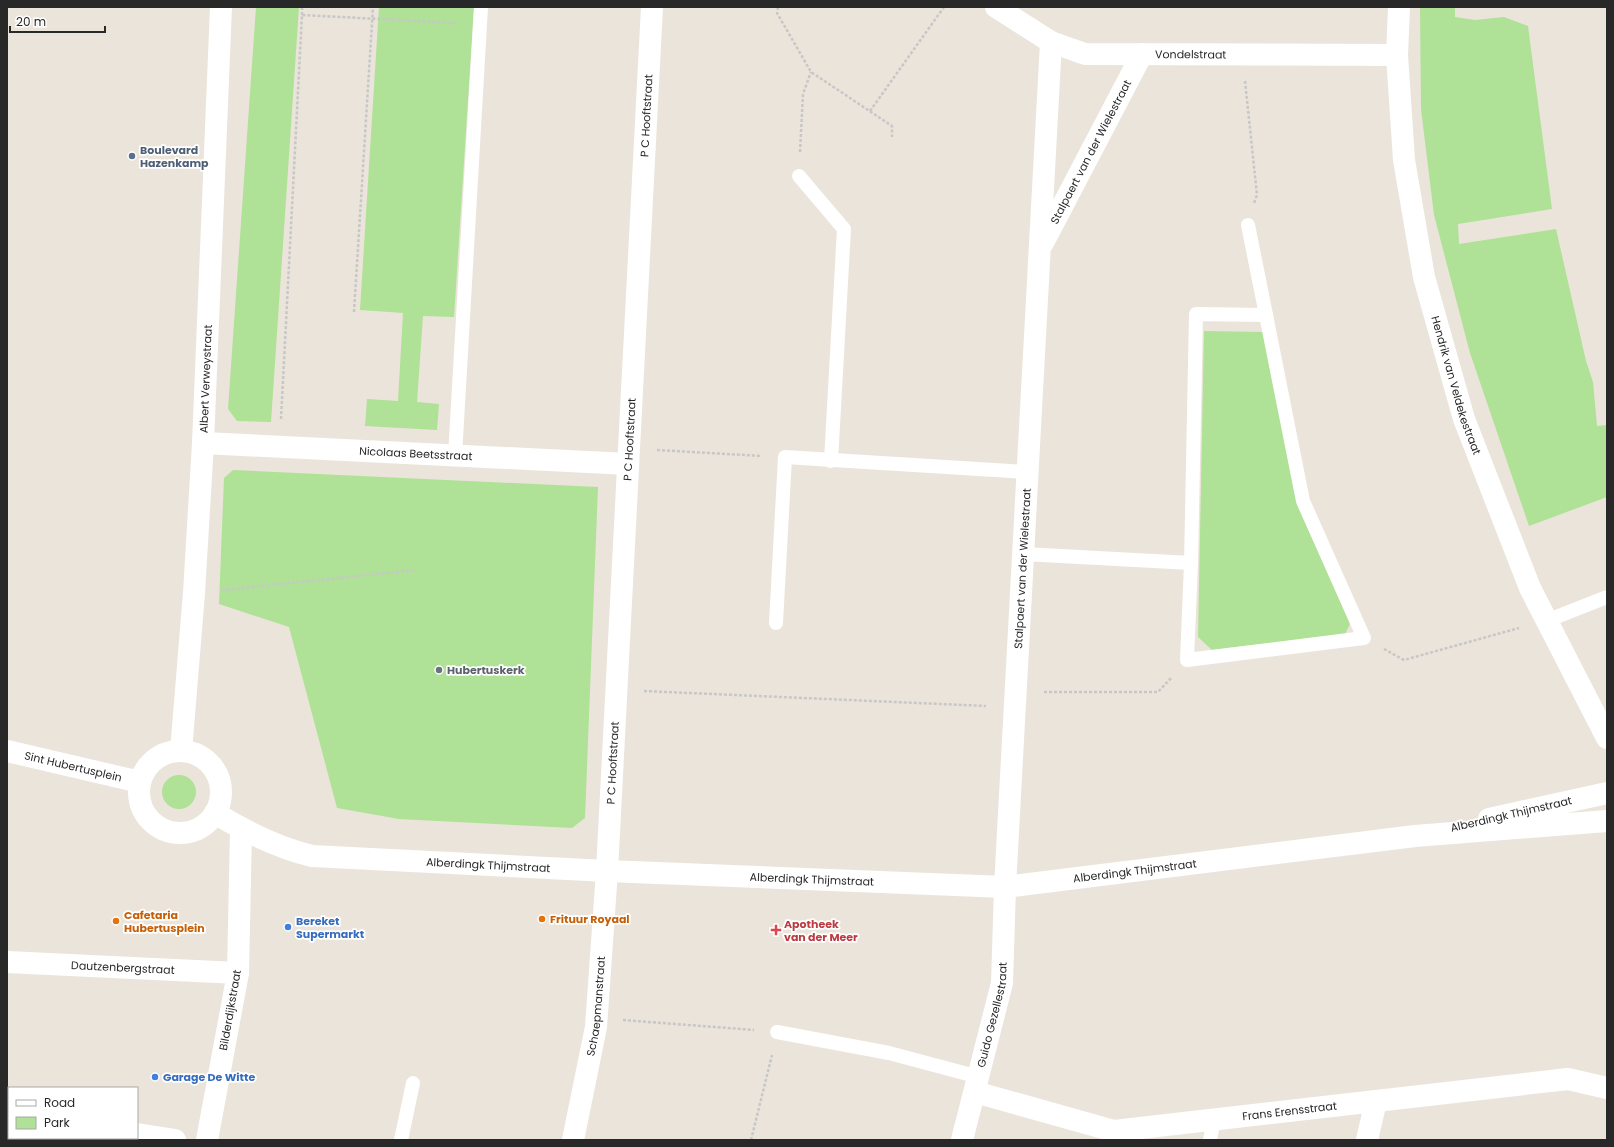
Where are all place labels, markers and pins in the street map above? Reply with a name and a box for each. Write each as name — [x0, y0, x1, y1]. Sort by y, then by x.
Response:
place label: Boulevard Hazenkamp — [140, 142, 209, 171]
marker: Boulevard Hazenkamp — [127, 151, 137, 161]
place label: Hubertuskerk — [447, 662, 525, 678]
marker: Hubertuskerk — [434, 665, 444, 675]
place label: Cafetaria Hubertusplein — [124, 907, 205, 936]
place label: Frituur Royaal — [550, 911, 630, 927]
place label: Bereket Supermarkt — [296, 913, 365, 942]
marker: Frituur Royaal — [537, 914, 547, 924]
marker: Cafetaria Hubertusplein — [111, 916, 121, 926]
place label: Apotheek van der Meer — [784, 916, 858, 945]
marker: Bereket Supermarkt — [283, 922, 293, 932]
marker: Apotheek van der Meer — [771, 925, 781, 935]
place label: Garage De Witte — [163, 1069, 255, 1085]
marker: Garage De Witte — [150, 1072, 160, 1082]

